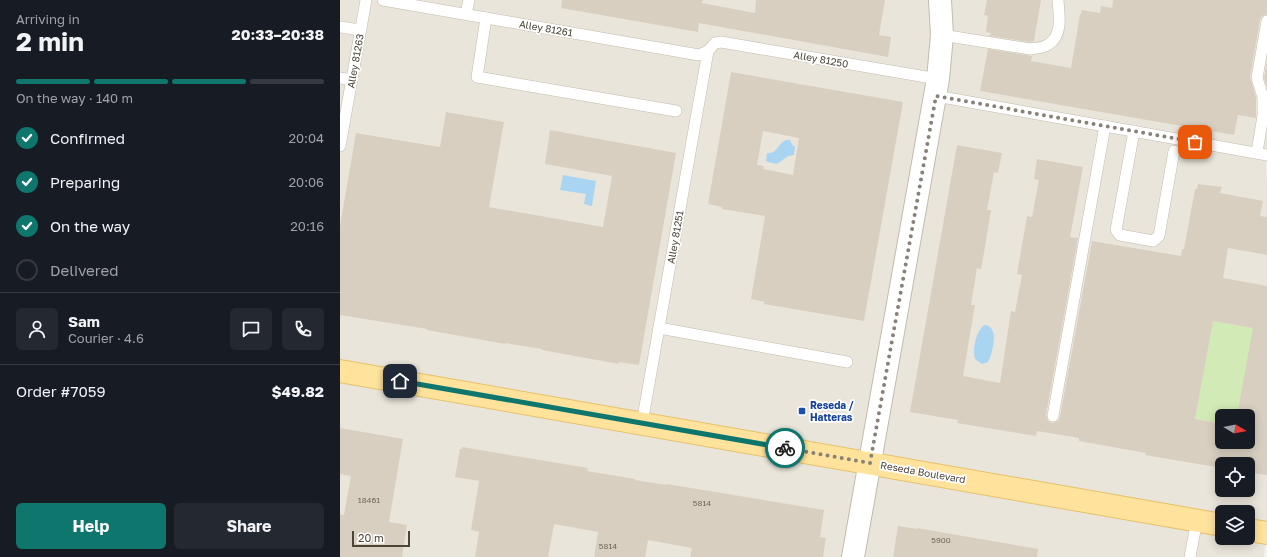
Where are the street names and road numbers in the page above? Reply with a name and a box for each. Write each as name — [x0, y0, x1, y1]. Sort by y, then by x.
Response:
street label: Alley 81261 — [518, 17, 574, 39]
street label: Alley 81263 — [344, 33, 366, 89]
street label: Alley 81250 — [793, 48, 849, 70]
street label: Alley 81251 — [664, 209, 686, 265]
street label: Reseda Boulevard — [879, 459, 967, 485]

